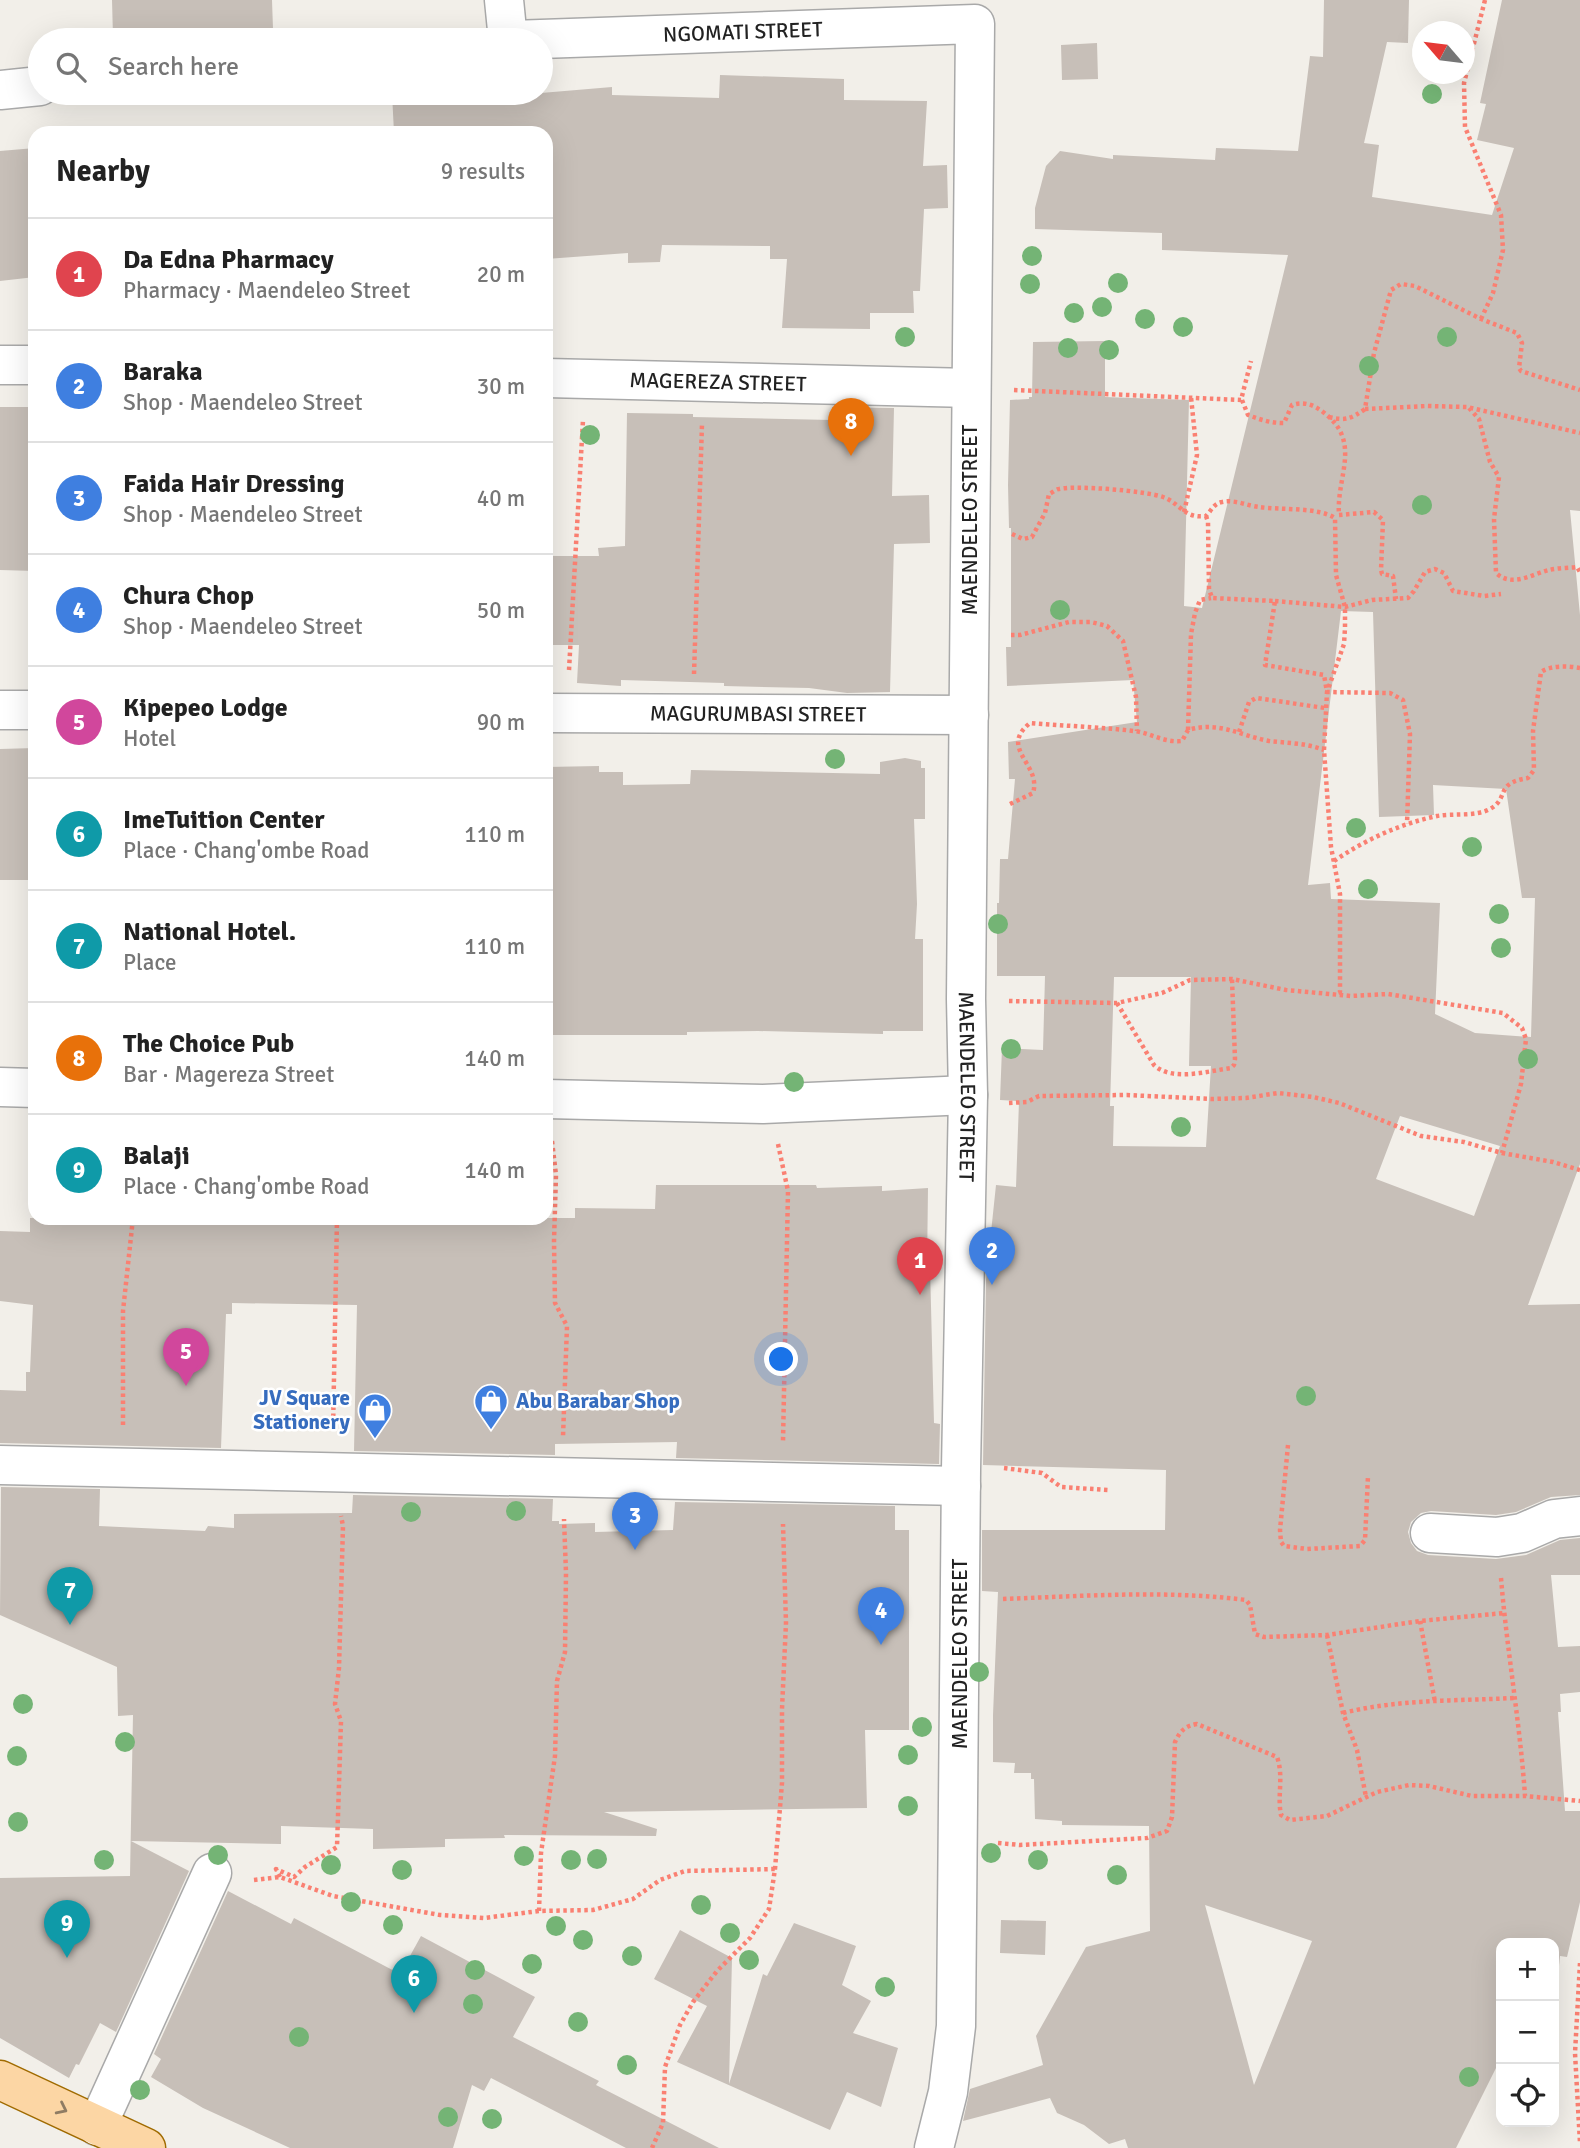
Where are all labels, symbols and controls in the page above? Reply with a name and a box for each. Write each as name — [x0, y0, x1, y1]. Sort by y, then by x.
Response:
street label: NGOMATI STREET — [663, 16, 824, 48]
north arrow — [1412, 21, 1475, 84]
search box — [28, 28, 553, 105]
icon: search — [52, 48, 90, 86]
text: Search here — [108, 51, 239, 83]
text: Nearby — [56, 153, 150, 190]
text: 9 results — [441, 157, 525, 186]
text: Da Edna Pharmacy — [123, 244, 334, 276]
text: 1 — [73, 260, 85, 289]
text: 20 m — [477, 260, 525, 289]
text: Pharmacy · Maendeleo Street — [123, 276, 410, 305]
text: Baraka — [123, 356, 203, 388]
street label: MAGEREZA STREET — [629, 367, 807, 397]
text: 2 — [73, 372, 85, 401]
text: 30 m — [477, 372, 525, 401]
text: Shop · Maendeleo Street — [123, 388, 362, 417]
pin: 8 — [828, 398, 874, 456]
street label: MAENDELEO STREET — [957, 424, 983, 615]
text: Faida Hair Dressing — [123, 468, 345, 500]
text: 3 — [73, 484, 85, 513]
text: 40 m — [477, 484, 525, 513]
text: Shop · Maendeleo Street — [123, 500, 362, 529]
text: Chura Chop — [123, 580, 254, 612]
text: 4 — [73, 596, 85, 625]
text: 50 m — [477, 596, 525, 625]
text: Shop · Maendeleo Street — [123, 612, 362, 641]
text: Kipepeo Lodge — [123, 692, 288, 724]
street label: MAGURUMBASI STREET — [650, 700, 867, 728]
text: 5 — [73, 708, 85, 737]
text: 90 m — [477, 708, 525, 737]
text: Hotel — [123, 724, 176, 753]
text: ImeTuition Center — [123, 804, 325, 836]
text: 6 — [73, 820, 85, 849]
text: 110 m — [464, 820, 525, 849]
text: Place · Chang'ombe Road — [123, 836, 369, 865]
text: National Hotel. — [123, 916, 296, 948]
text: 7 — [73, 932, 85, 961]
text: 110 m — [464, 932, 525, 961]
text: Place — [123, 948, 177, 977]
street label: MAENDELEO STREET — [953, 991, 981, 1183]
text: The Choice Pub — [123, 1028, 294, 1060]
text: 8 — [73, 1044, 85, 1073]
text: 140 m — [464, 1044, 525, 1073]
text: Bar · Magereza Street — [123, 1060, 334, 1089]
text: Balaji — [123, 1140, 190, 1172]
text: 9 — [73, 1156, 85, 1185]
text: 140 m — [464, 1156, 525, 1185]
text: Place · Chang'ombe Road — [123, 1172, 369, 1201]
pin: 2 — [969, 1227, 1015, 1285]
pin: 1 — [897, 1237, 943, 1295]
pin: 5 — [163, 1328, 209, 1386]
your location — [764, 1342, 798, 1376]
shop icon: Abu Barabar Shop — [472, 1382, 510, 1431]
place label: JV Square Stationery — [253, 1385, 351, 1435]
place label: Abu Barabar Shop — [516, 1388, 680, 1414]
shop icon: JV Square Stationery — [356, 1391, 394, 1440]
pin: 3 — [612, 1492, 658, 1550]
street label: MAENDELEO STREET — [947, 1558, 973, 1749]
pin: 7 — [47, 1567, 93, 1625]
pin: 4 — [858, 1587, 904, 1645]
pin: 9 — [44, 1900, 90, 1958]
map controls — [1496, 1938, 1559, 2127]
button: + — [1496, 1938, 1559, 2001]
pin: 6 — [391, 1955, 437, 2013]
button: − — [1496, 2001, 1559, 2064]
button: locate — [1496, 2064, 1559, 2127]
one-way arrow — [55, 2101, 67, 2115]

